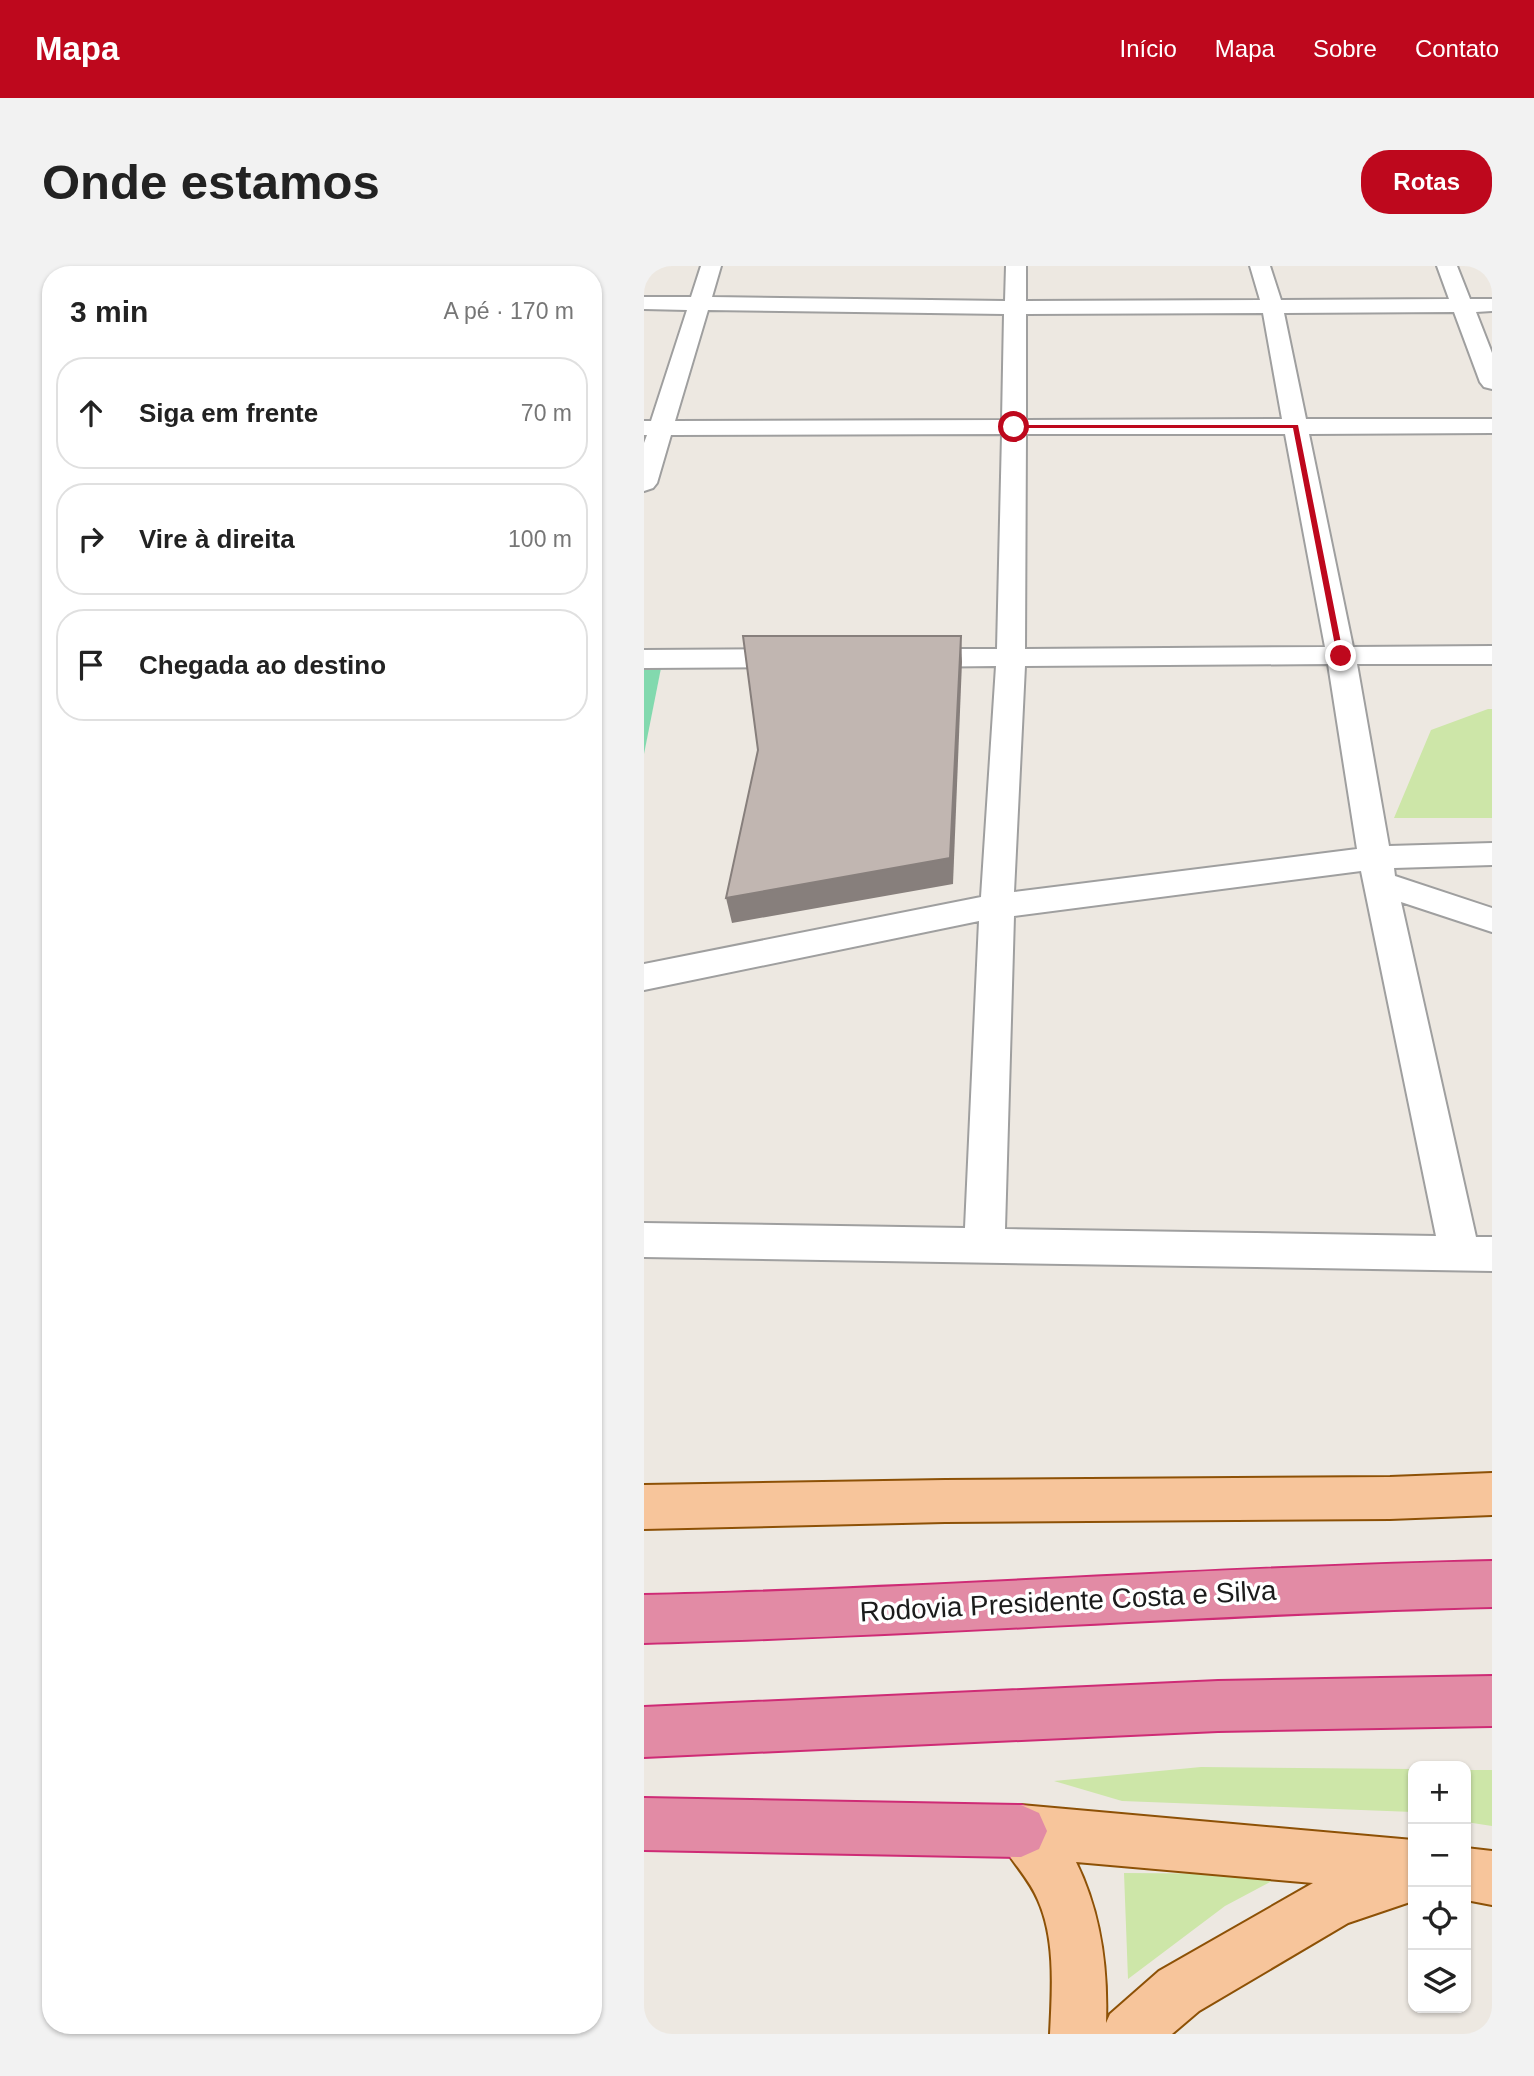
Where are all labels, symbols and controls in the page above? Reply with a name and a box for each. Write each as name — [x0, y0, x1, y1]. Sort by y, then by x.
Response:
text: Mapa — [35, 30, 119, 67]
text: Início — [1119, 35, 1177, 62]
text: Mapa — [1215, 35, 1275, 62]
text: Sobre — [1313, 35, 1377, 62]
text: Contato — [1415, 35, 1499, 62]
button: Rotas — [1361, 150, 1492, 214]
text: Onde estamos — [42, 155, 380, 209]
text: 3 min — [70, 295, 148, 328]
text: A pé · 170 m — [444, 298, 574, 324]
icon: ahead — [72, 394, 110, 432]
text: Siga em frente — [139, 398, 318, 428]
text: 70 m — [521, 400, 572, 426]
route start — [998, 411, 1029, 442]
icon: right — [72, 520, 110, 558]
text: Vire à direita — [139, 524, 295, 554]
text: 100 m — [508, 526, 572, 552]
route end — [1325, 640, 1356, 671]
icon: arrive — [72, 646, 110, 684]
text: Chegada ao destino — [139, 650, 386, 680]
street label: Rodovia Presidente Costa e Silva — [859, 1575, 1278, 1627]
map controls — [1408, 1761, 1471, 2013]
button: + — [1408, 1761, 1471, 1824]
button: − — [1408, 1824, 1471, 1887]
button: locate — [1408, 1887, 1471, 1950]
button: layers — [1408, 1950, 1471, 2013]

